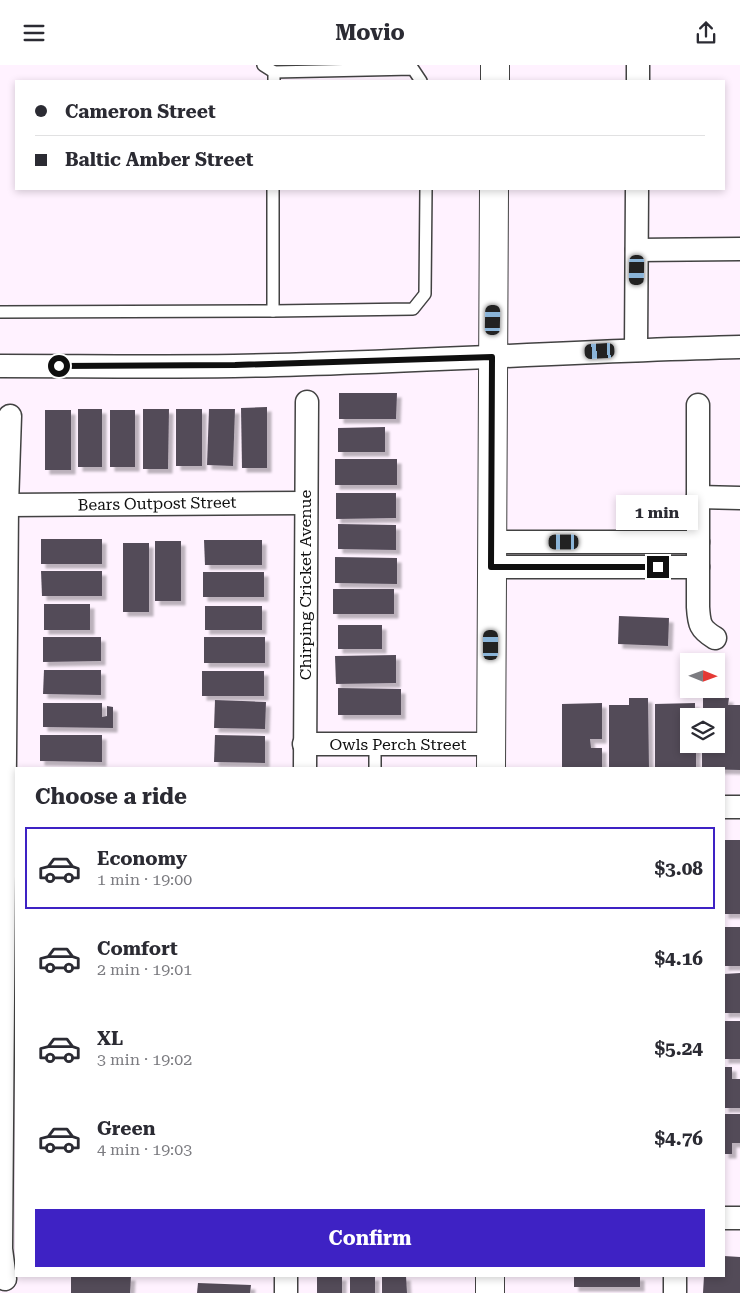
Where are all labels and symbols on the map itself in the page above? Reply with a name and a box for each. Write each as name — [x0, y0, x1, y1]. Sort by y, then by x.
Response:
car — [629, 255, 644, 285]
car — [485, 305, 500, 335]
car — [584, 343, 615, 359]
route start — [48, 355, 70, 377]
street label: Chirping Cricket Avenue — [296, 490, 315, 680]
street label: Bears Outpost Street — [77, 493, 237, 514]
callout: 1 min — [617, 495, 699, 529]
car — [549, 535, 579, 550]
route end — [647, 556, 669, 578]
car — [483, 630, 498, 660]
north arrow — [680, 653, 725, 697]
street label: Owls Perch Street — [330, 735, 467, 754]

